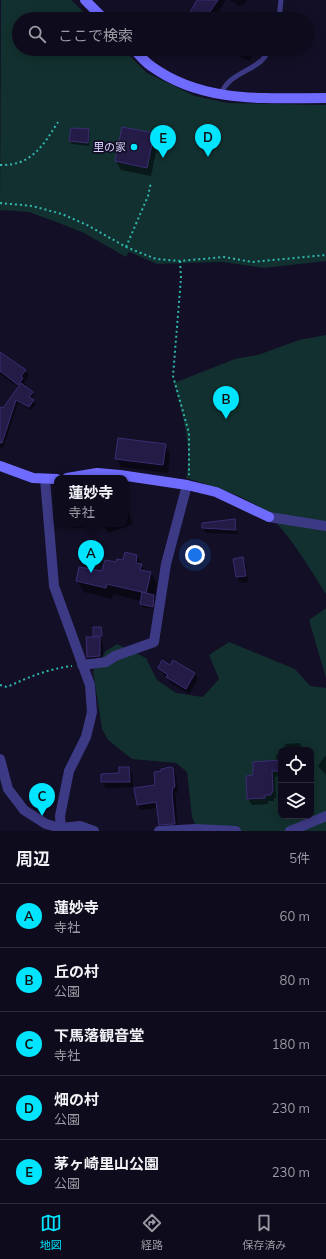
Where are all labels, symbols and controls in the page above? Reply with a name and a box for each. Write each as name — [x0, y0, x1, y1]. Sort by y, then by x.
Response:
search box — [12, 12, 314, 56]
icon: search — [26, 23, 48, 45]
text: ここで検索 — [58, 26, 133, 45]
pin: D — [195, 124, 221, 157]
pin: E — [150, 125, 176, 158]
place label: 里の家 — [93, 140, 126, 154]
marker: 里の家 — [129, 142, 139, 152]
pin: B — [213, 386, 239, 419]
popup — [54, 475, 128, 527]
text: 蓮妙寺 — [68, 483, 114, 502]
text: 寺社 — [68, 504, 95, 520]
pin: A — [78, 540, 104, 573]
your location — [185, 545, 205, 565]
map controls — [278, 747, 314, 819]
button: locate — [278, 747, 314, 783]
pin: C — [29, 783, 55, 816]
button: layers — [278, 783, 314, 819]
text: 周辺 — [16, 848, 50, 869]
text: 5件 — [289, 850, 310, 866]
text: 蓮妙寺 — [54, 898, 99, 917]
text: A — [24, 908, 34, 924]
text: 60 m — [280, 908, 310, 924]
text: 寺社 — [54, 919, 80, 935]
text: 丘の村 — [54, 962, 99, 981]
text: B — [25, 972, 33, 988]
text: 80 m — [280, 972, 310, 988]
text: 公園 — [54, 983, 80, 999]
text: 下馬落観音堂 — [54, 1026, 144, 1045]
text: C — [25, 1036, 33, 1052]
text: 180 m — [272, 1036, 310, 1052]
text: 寺社 — [54, 1047, 80, 1063]
text: 畑の村 — [54, 1090, 99, 1109]
text: D — [24, 1100, 34, 1116]
text: 230 m — [272, 1100, 310, 1116]
text: 公園 — [54, 1111, 80, 1127]
text: 茅ヶ崎里山公園 — [54, 1154, 159, 1173]
text: E — [25, 1164, 33, 1180]
text: 230 m — [272, 1164, 310, 1180]
text: 公園 — [54, 1175, 80, 1191]
tab: 地図 — [40, 1212, 62, 1252]
tab: 経路 — [141, 1212, 163, 1252]
tab: 保存済み — [242, 1212, 286, 1252]

